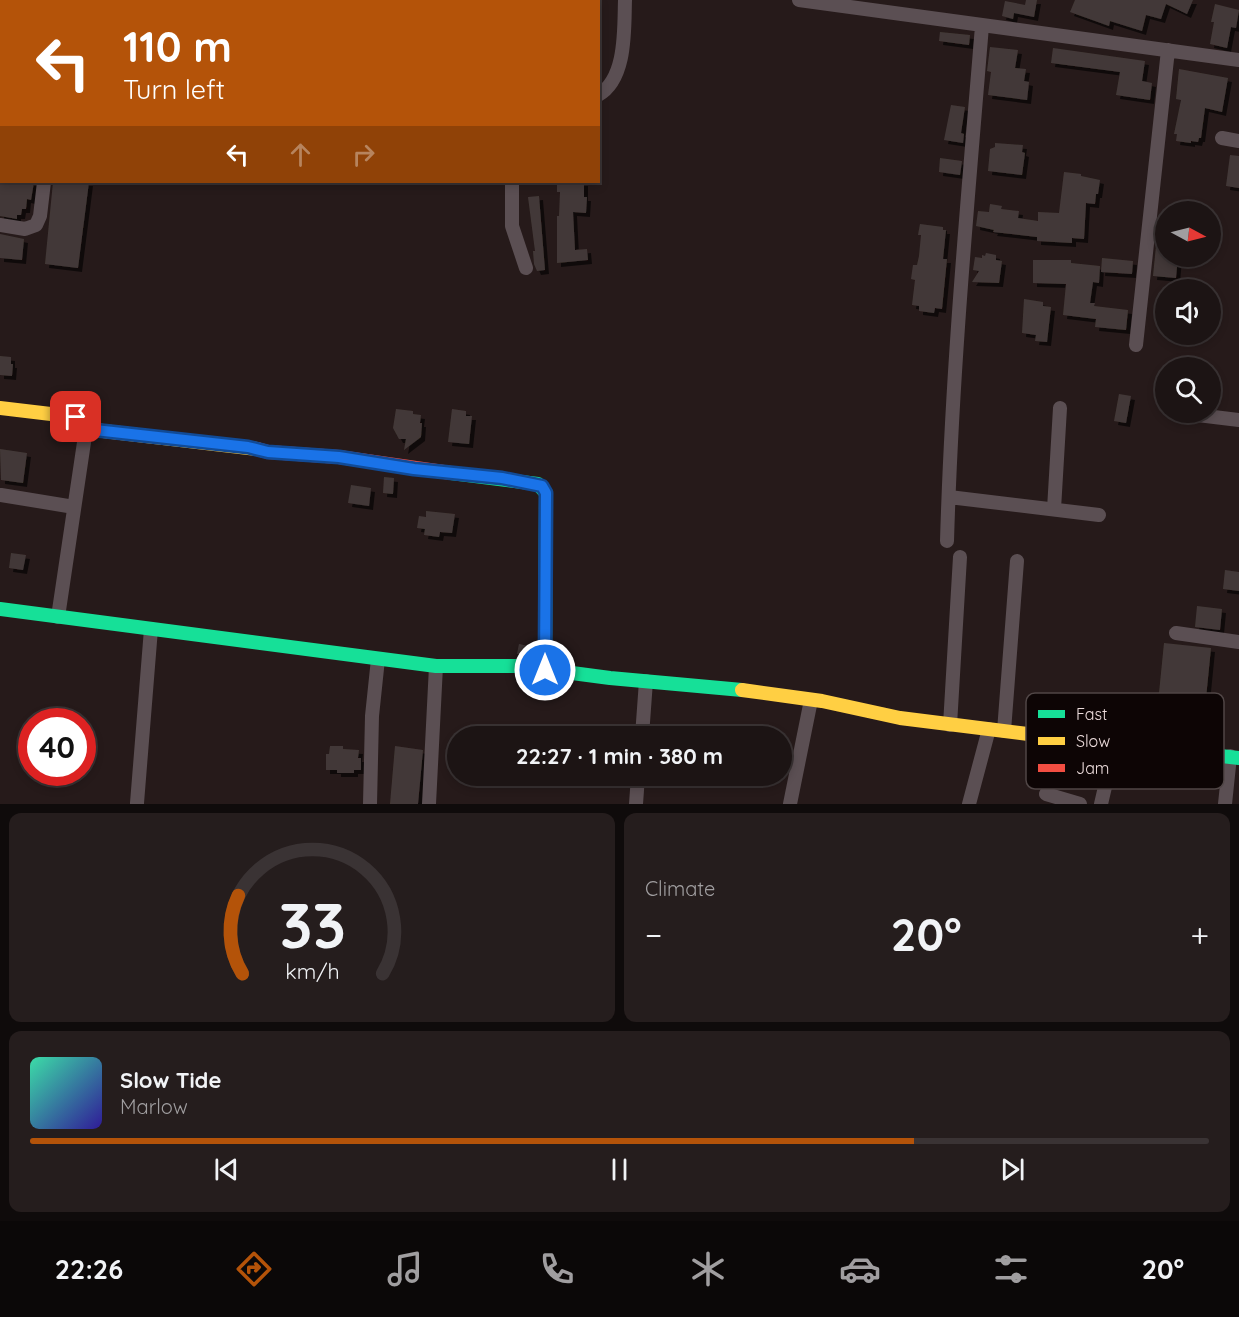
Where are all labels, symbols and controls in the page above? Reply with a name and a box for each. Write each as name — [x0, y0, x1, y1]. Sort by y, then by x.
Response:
text: 110 m — [123, 20, 232, 73]
icon: left — [24, 24, 102, 102]
text: Turn left — [123, 72, 225, 106]
icon: left — [221, 138, 254, 171]
icon: ahead — [284, 138, 317, 171]
icon: right — [347, 138, 380, 171]
north arrow — [1155, 201, 1221, 267]
map controls — [1155, 201, 1221, 423]
button: sound — [1155, 279, 1221, 345]
button: search — [1155, 357, 1221, 423]
pin — [50, 391, 101, 442]
icon: arrive — [59, 400, 92, 433]
position arrow — [513, 638, 577, 702]
legend — [1026, 693, 1224, 789]
text: Fast — [1076, 704, 1107, 724]
speed limit sign: 40 — [18, 708, 96, 786]
text: Slow — [1076, 731, 1110, 751]
text: 22:27 · 1 min · 380 m — [516, 742, 723, 770]
text: Jam — [1076, 758, 1109, 778]
text: Climate — [645, 876, 715, 901]
text: 33 — [278, 886, 346, 964]
text: 20° — [891, 906, 962, 962]
text: − — [645, 914, 662, 955]
text: + — [1190, 914, 1209, 955]
text: km/h — [285, 959, 339, 985]
text: Slow Tide — [120, 1066, 221, 1094]
text: Marlow — [120, 1094, 188, 1119]
icon: previous — [210, 1153, 243, 1186]
icon: pause — [603, 1153, 636, 1186]
icon: next — [996, 1153, 1029, 1186]
icon: directions — [233, 1248, 275, 1290]
icon: music — [384, 1248, 426, 1290]
icon: phone — [536, 1248, 578, 1290]
icon: climate — [687, 1248, 729, 1290]
icon: car — [839, 1248, 881, 1290]
icon: filters — [990, 1248, 1032, 1290]
text: 22:26 — [55, 1252, 123, 1286]
text: 20° — [1142, 1252, 1184, 1286]

